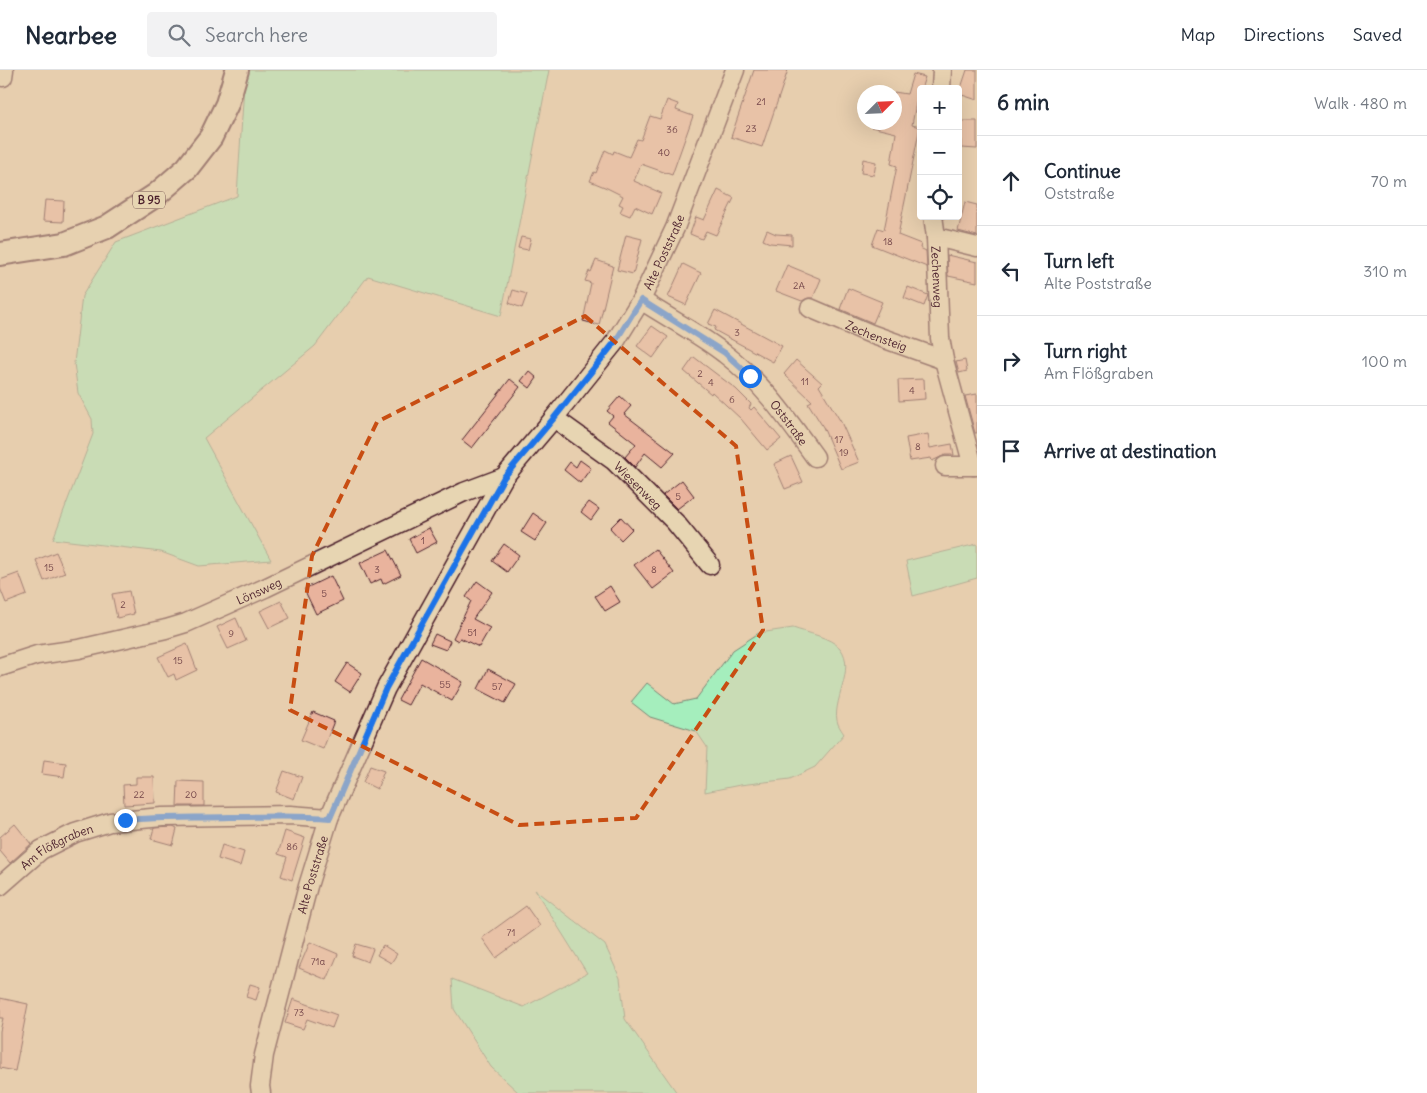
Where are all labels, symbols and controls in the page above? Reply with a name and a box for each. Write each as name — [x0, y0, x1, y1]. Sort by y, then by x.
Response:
search box — [147, 12, 497, 57]
text: Nearbee — [25, 20, 117, 50]
icon: search — [165, 21, 193, 49]
text: Search here — [205, 23, 308, 47]
text: Map — [1180, 23, 1215, 46]
text: Directions — [1243, 23, 1325, 46]
text: Saved — [1353, 23, 1402, 46]
north arrow — [857, 85, 902, 130]
map controls — [917, 85, 962, 220]
button: + — [917, 85, 962, 130]
text: 6 min — [997, 89, 1049, 116]
text: Walk · 480 m — [1314, 93, 1407, 113]
house number: 21 — [756, 95, 766, 108]
house number: 23 — [745, 122, 757, 135]
house number: 36 — [666, 123, 678, 136]
button: − — [917, 130, 962, 175]
house number: 40 — [658, 146, 670, 159]
text: Continue — [1044, 159, 1121, 183]
icon: ahead — [997, 167, 1025, 195]
text: 70 m — [1371, 171, 1407, 191]
button: locate — [917, 175, 962, 220]
text: Oststraße — [1044, 183, 1115, 203]
road number: B 95 — [133, 192, 165, 208]
street label: Alte Poststraße — [640, 212, 687, 292]
house number: 18 — [883, 235, 893, 248]
street label: Zechenweg — [929, 246, 946, 308]
text: Turn left — [1044, 249, 1114, 273]
icon: left — [997, 257, 1025, 285]
text: 310 m — [1363, 261, 1407, 281]
text: Alte Poststraße — [1044, 273, 1152, 293]
house number: 2A — [793, 279, 806, 292]
street label: Zechensteig — [844, 317, 909, 354]
house number: 3 — [734, 326, 740, 339]
text: Turn right — [1044, 339, 1127, 363]
icon: right — [997, 347, 1025, 375]
text: 100 m — [1362, 351, 1407, 371]
text: Am Flößgraben — [1044, 363, 1154, 383]
route start — [739, 365, 762, 388]
house number: 2 — [697, 367, 703, 380]
house number: 11 — [801, 375, 809, 388]
house number: 4 — [708, 376, 714, 389]
house number: 4 — [909, 384, 915, 397]
house number: 6 — [729, 393, 735, 406]
street label: Oststraße — [767, 397, 811, 448]
house number: 17 — [835, 433, 844, 446]
icon: arrive — [997, 437, 1025, 465]
text: Arrive at destination — [1044, 439, 1217, 463]
house number: 8 — [915, 440, 921, 453]
house number: 19 — [839, 446, 849, 459]
street label: Wiesenweg — [611, 458, 665, 512]
house number: 5 — [675, 490, 681, 503]
house number: 1 — [421, 534, 425, 547]
house number: 15 — [44, 561, 54, 574]
house number: 3 — [374, 563, 380, 576]
house number: 8 — [651, 563, 657, 576]
street label: Lönsweg — [234, 574, 284, 607]
house number: 5 — [321, 587, 327, 600]
house number: 2 — [120, 598, 126, 611]
house number: 51 — [467, 626, 477, 639]
house number: 9 — [228, 627, 234, 640]
house number: 15 — [173, 654, 183, 667]
house number: 55 — [439, 678, 451, 691]
house number: 57 — [492, 680, 502, 693]
house number: 22 — [134, 788, 145, 801]
house number: 20 — [185, 788, 197, 801]
route end — [114, 809, 137, 832]
street label: Am Flößgraben — [17, 820, 95, 873]
street label: Alte Poststraße — [294, 834, 331, 915]
house number: 86 — [286, 840, 298, 853]
house number: 71 — [507, 926, 515, 939]
house number: 71a — [311, 955, 326, 968]
house number: 73 — [294, 1006, 305, 1019]

